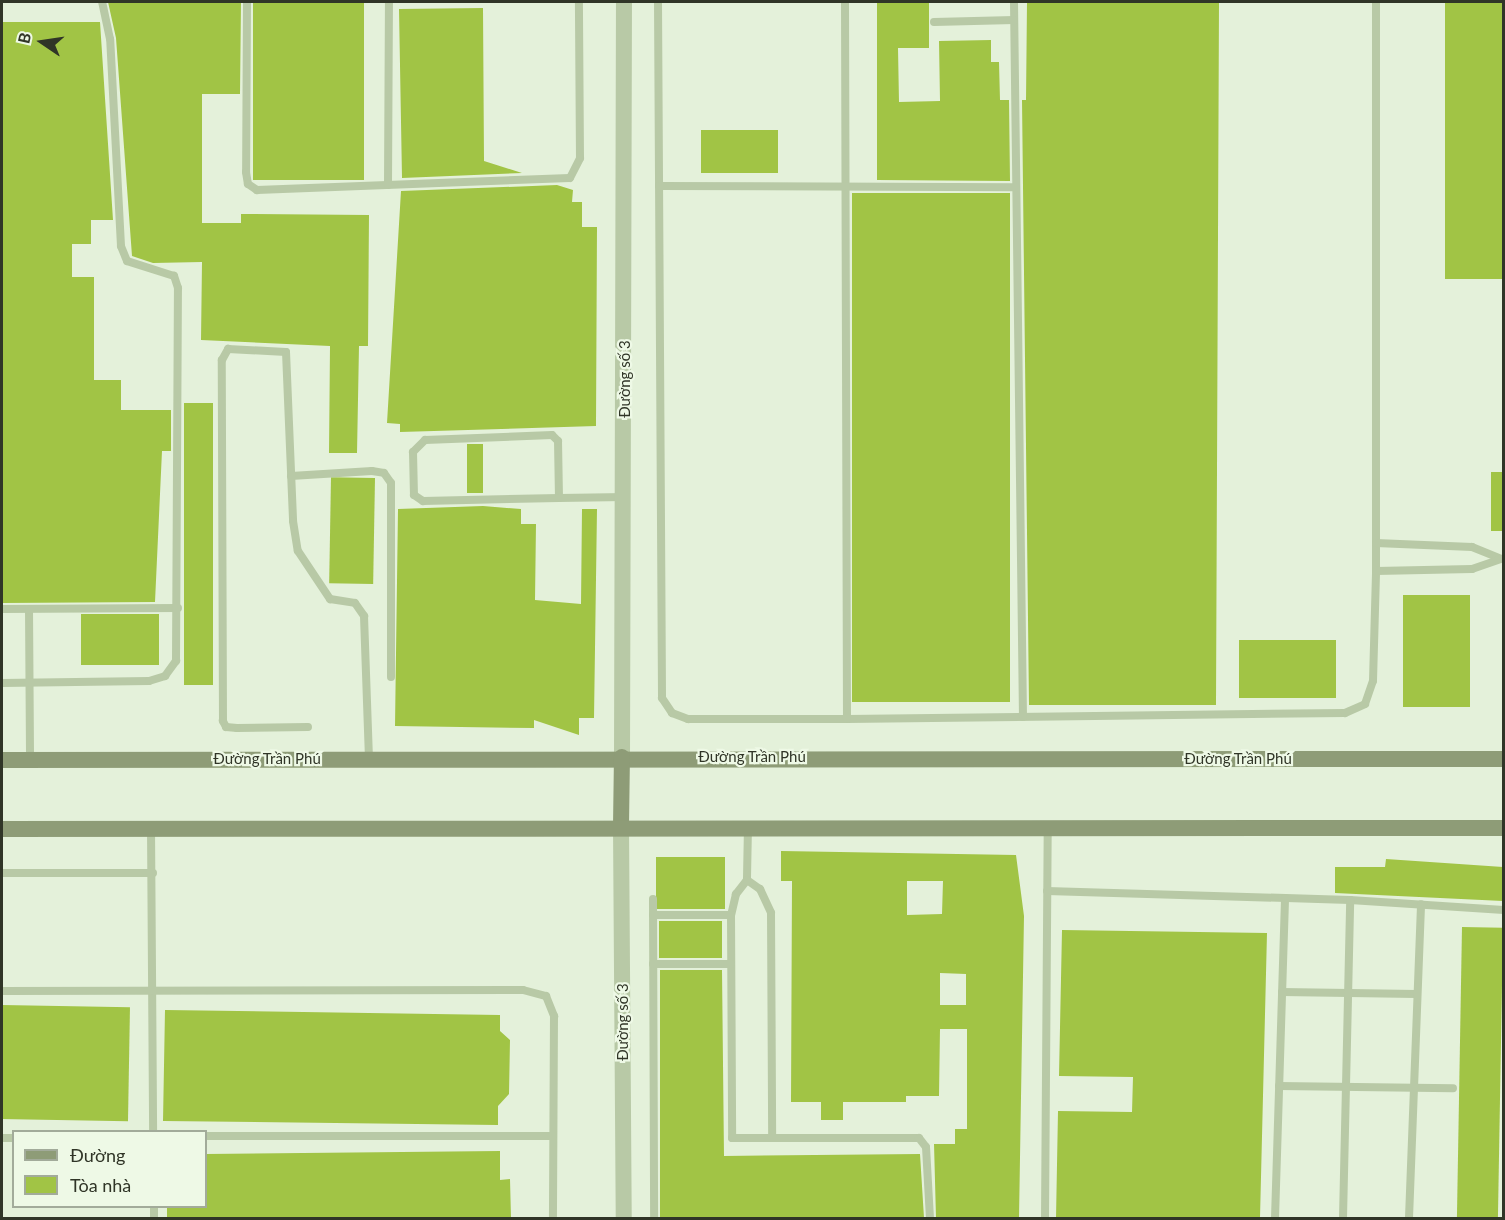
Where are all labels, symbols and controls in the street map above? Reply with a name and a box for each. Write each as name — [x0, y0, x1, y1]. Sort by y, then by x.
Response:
north arrow — [12, 12, 72, 72]
text: B — [14, 31, 34, 45]
street label: Đường số 3 — [616, 340, 634, 418]
street label: Đường Trần Phú — [698, 748, 806, 766]
street label: Đường Trần Phú — [213, 750, 321, 768]
street label: Đường Trần Phú — [1184, 750, 1292, 768]
street label: Đường số 3 — [614, 983, 632, 1061]
legend — [12, 1130, 207, 1208]
text: Đường — [70, 1144, 125, 1166]
text: Tòa nhà — [70, 1174, 131, 1196]

